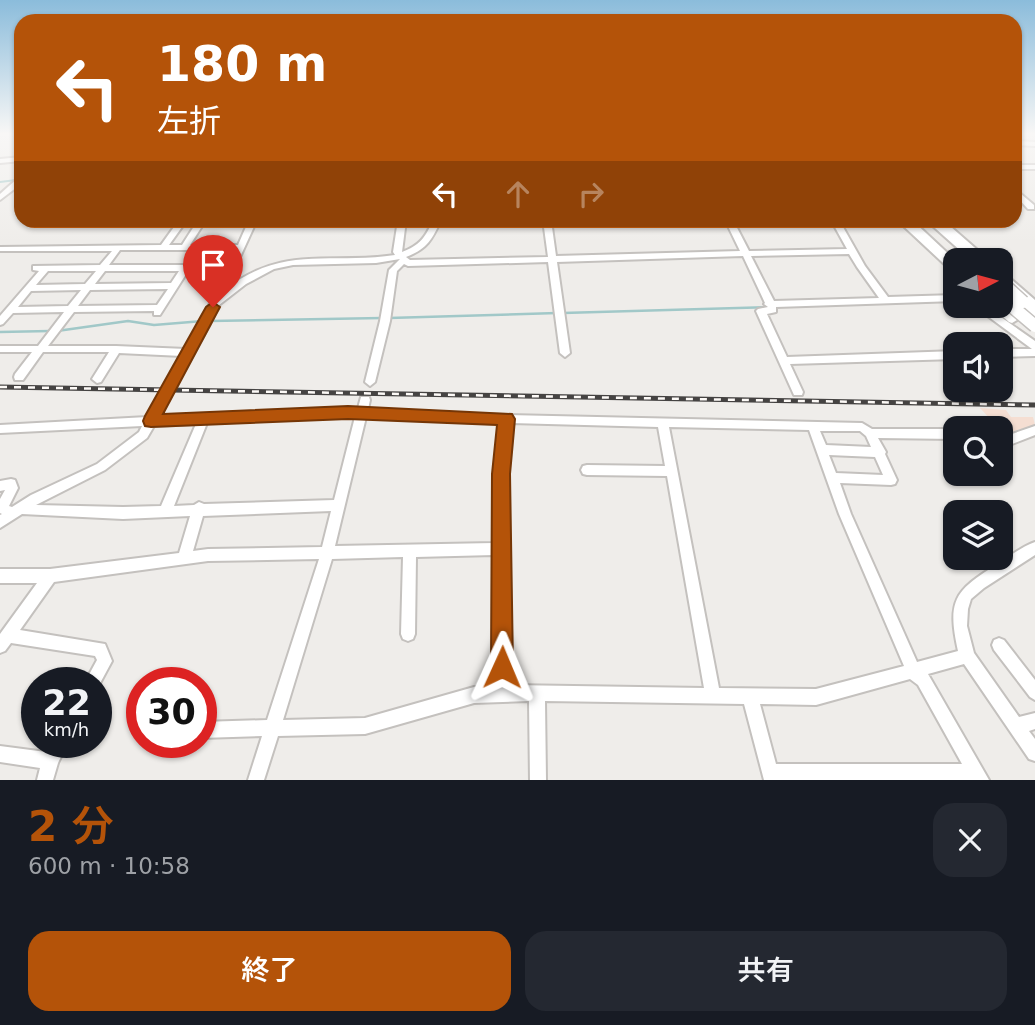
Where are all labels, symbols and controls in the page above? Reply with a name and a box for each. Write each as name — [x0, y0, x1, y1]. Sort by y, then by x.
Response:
text: 180 m — [157, 36, 327, 93]
icon: left — [42, 42, 133, 133]
text: 左折 — [157, 102, 221, 140]
icon: left — [426, 175, 464, 213]
icon: ahead — [499, 175, 537, 213]
icon: right — [572, 175, 610, 213]
pin — [183, 235, 243, 307]
icon: arrive — [194, 246, 232, 284]
north arrow — [943, 248, 1013, 318]
map controls — [943, 248, 1013, 570]
button: sound — [943, 332, 1013, 402]
button: search — [943, 416, 1013, 486]
button: layers — [943, 500, 1013, 570]
position arrow — [465, 630, 539, 704]
speed limit sign: 30 — [126, 667, 217, 758]
text: 22 — [42, 683, 91, 723]
text: km/h — [44, 719, 89, 740]
text: 2 分 — [28, 802, 114, 851]
button: close — [933, 803, 1007, 877]
text: 600 m · 10:58 — [28, 853, 190, 879]
button: 終了 — [28, 931, 511, 1011]
button: 共有 — [525, 931, 1007, 1011]

